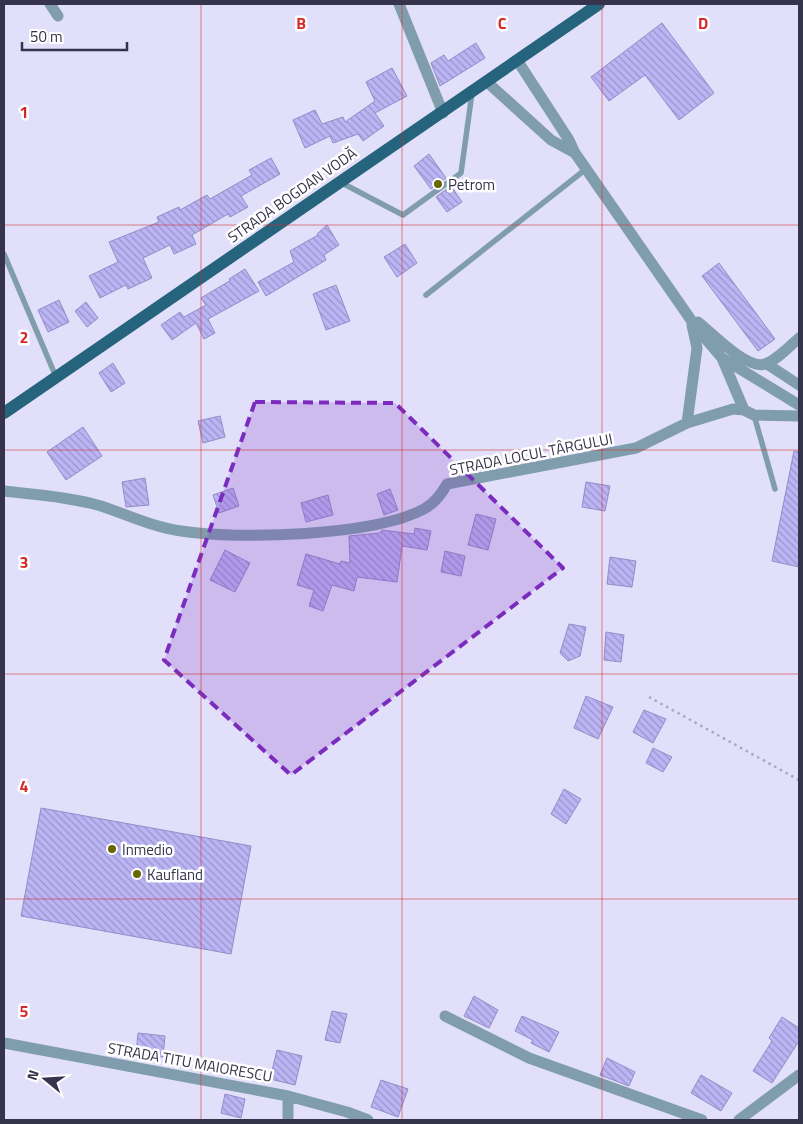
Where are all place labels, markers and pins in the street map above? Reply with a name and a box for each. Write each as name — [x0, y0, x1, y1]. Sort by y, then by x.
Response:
place label: Petrom — [448, 173, 495, 196]
marker: Petrom — [432, 178, 444, 190]
place label: Inmedio — [122, 838, 173, 861]
marker: Inmedio — [106, 843, 118, 855]
place label: Kaufland — [147, 863, 203, 886]
marker: Kaufland — [131, 868, 143, 880]

